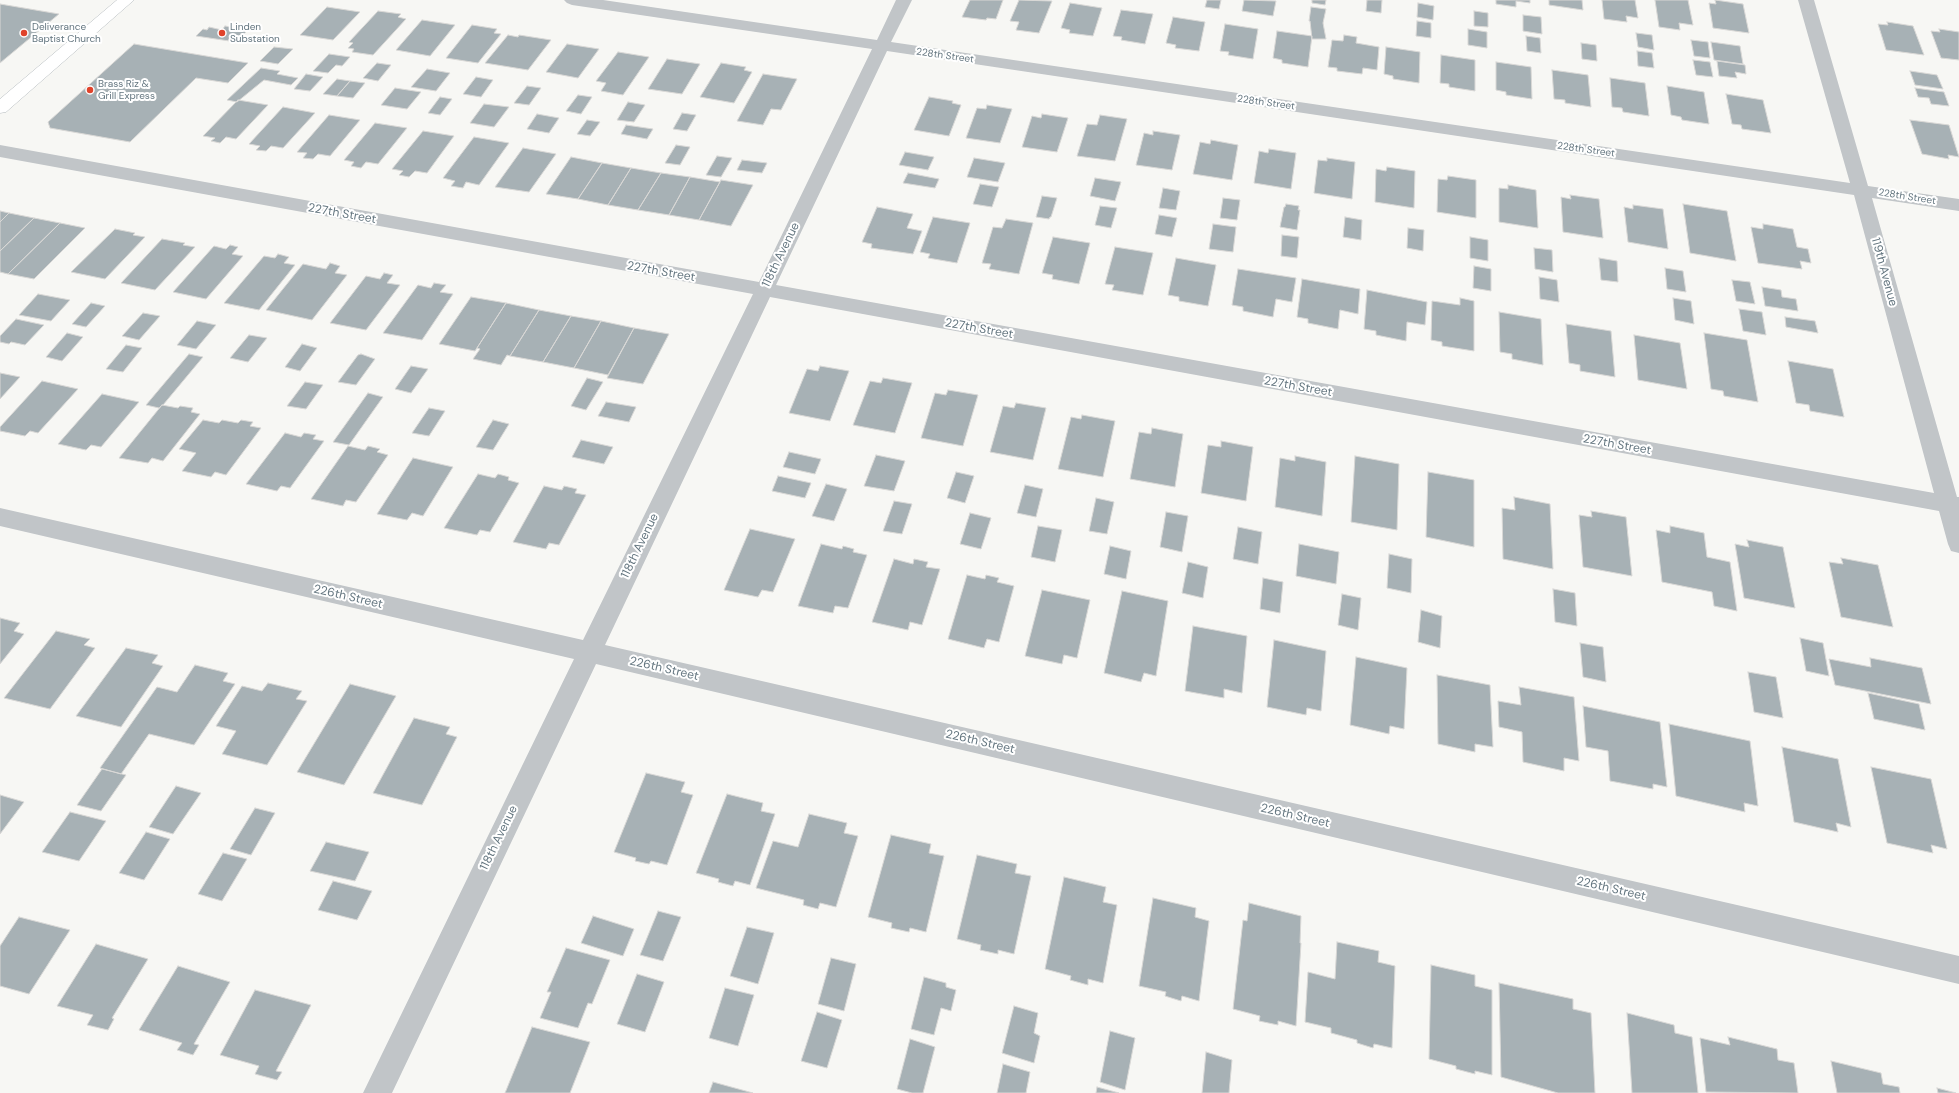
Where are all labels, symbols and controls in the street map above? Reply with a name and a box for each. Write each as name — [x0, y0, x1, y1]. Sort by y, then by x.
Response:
place label: Deliverance Baptist Church — [32, 21, 101, 44]
place label: Linden Substation — [230, 21, 280, 44]
marker: Deliverance Baptist Church — [19, 28, 29, 38]
marker: Linden Substation — [217, 28, 227, 38]
street label: 228th Street — [915, 46, 975, 66]
place label: Brass Riz & Grill Express — [98, 78, 155, 102]
marker: Brass Riz & Grill Express — [85, 85, 95, 95]
street label: 228th Street — [1236, 93, 1296, 113]
street label: 228th Street — [1556, 140, 1616, 160]
street label: 228th Street — [1877, 187, 1937, 207]
street label: 227th Street — [307, 201, 377, 227]
street label: 118th Avenue — [759, 220, 803, 290]
street label: 119th Avenue — [1868, 236, 1900, 308]
street label: 227th Street — [626, 259, 696, 285]
street label: 227th Street — [944, 316, 1014, 342]
street label: 227th Street — [1263, 374, 1333, 400]
street label: 227th Street — [1582, 432, 1652, 458]
street label: 118th Avenue — [618, 511, 662, 581]
street label: 226th Street — [312, 582, 384, 612]
street label: 226th Street — [628, 654, 700, 684]
street label: 226th Street — [944, 727, 1016, 757]
street label: 226th Street — [1259, 801, 1331, 831]
street label: 118th Avenue — [477, 803, 521, 873]
street label: 226th Street — [1575, 874, 1647, 904]

